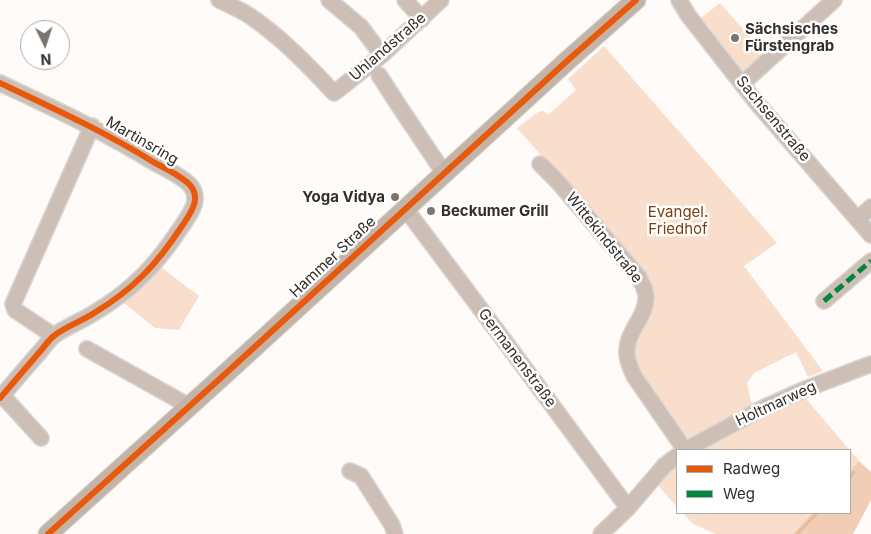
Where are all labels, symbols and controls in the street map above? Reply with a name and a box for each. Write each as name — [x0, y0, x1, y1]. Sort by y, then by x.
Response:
street label: Uhlandstraße — [346, 9, 430, 85]
north arrow — [20, 20, 70, 70]
place label: Sächsisches Fürstengrab — [745, 20, 838, 55]
marker: Sächsisches Fürstengrab — [729, 32, 741, 44]
text: N — [40, 51, 52, 68]
street label: Sachsenstraße — [732, 73, 814, 165]
street label: Martinsring — [103, 113, 181, 169]
place label: Yoga Vidya — [302, 188, 385, 206]
street label: Wittekindstraße — [562, 189, 646, 287]
marker: Yoga Vidya — [389, 191, 401, 203]
place label: Beckumer Grill — [441, 202, 549, 220]
park label: Evangel. Friedhof — [648, 203, 708, 238]
marker: Beckumer Grill — [425, 205, 437, 217]
street label: Hammer Straße — [286, 213, 380, 301]
street label: Germanenstraße — [474, 305, 560, 411]
street label: Holtmarweg — [733, 378, 819, 430]
legend — [676, 449, 851, 514]
text: Radweg — [723, 459, 780, 478]
text: Weg — [723, 484, 755, 503]

